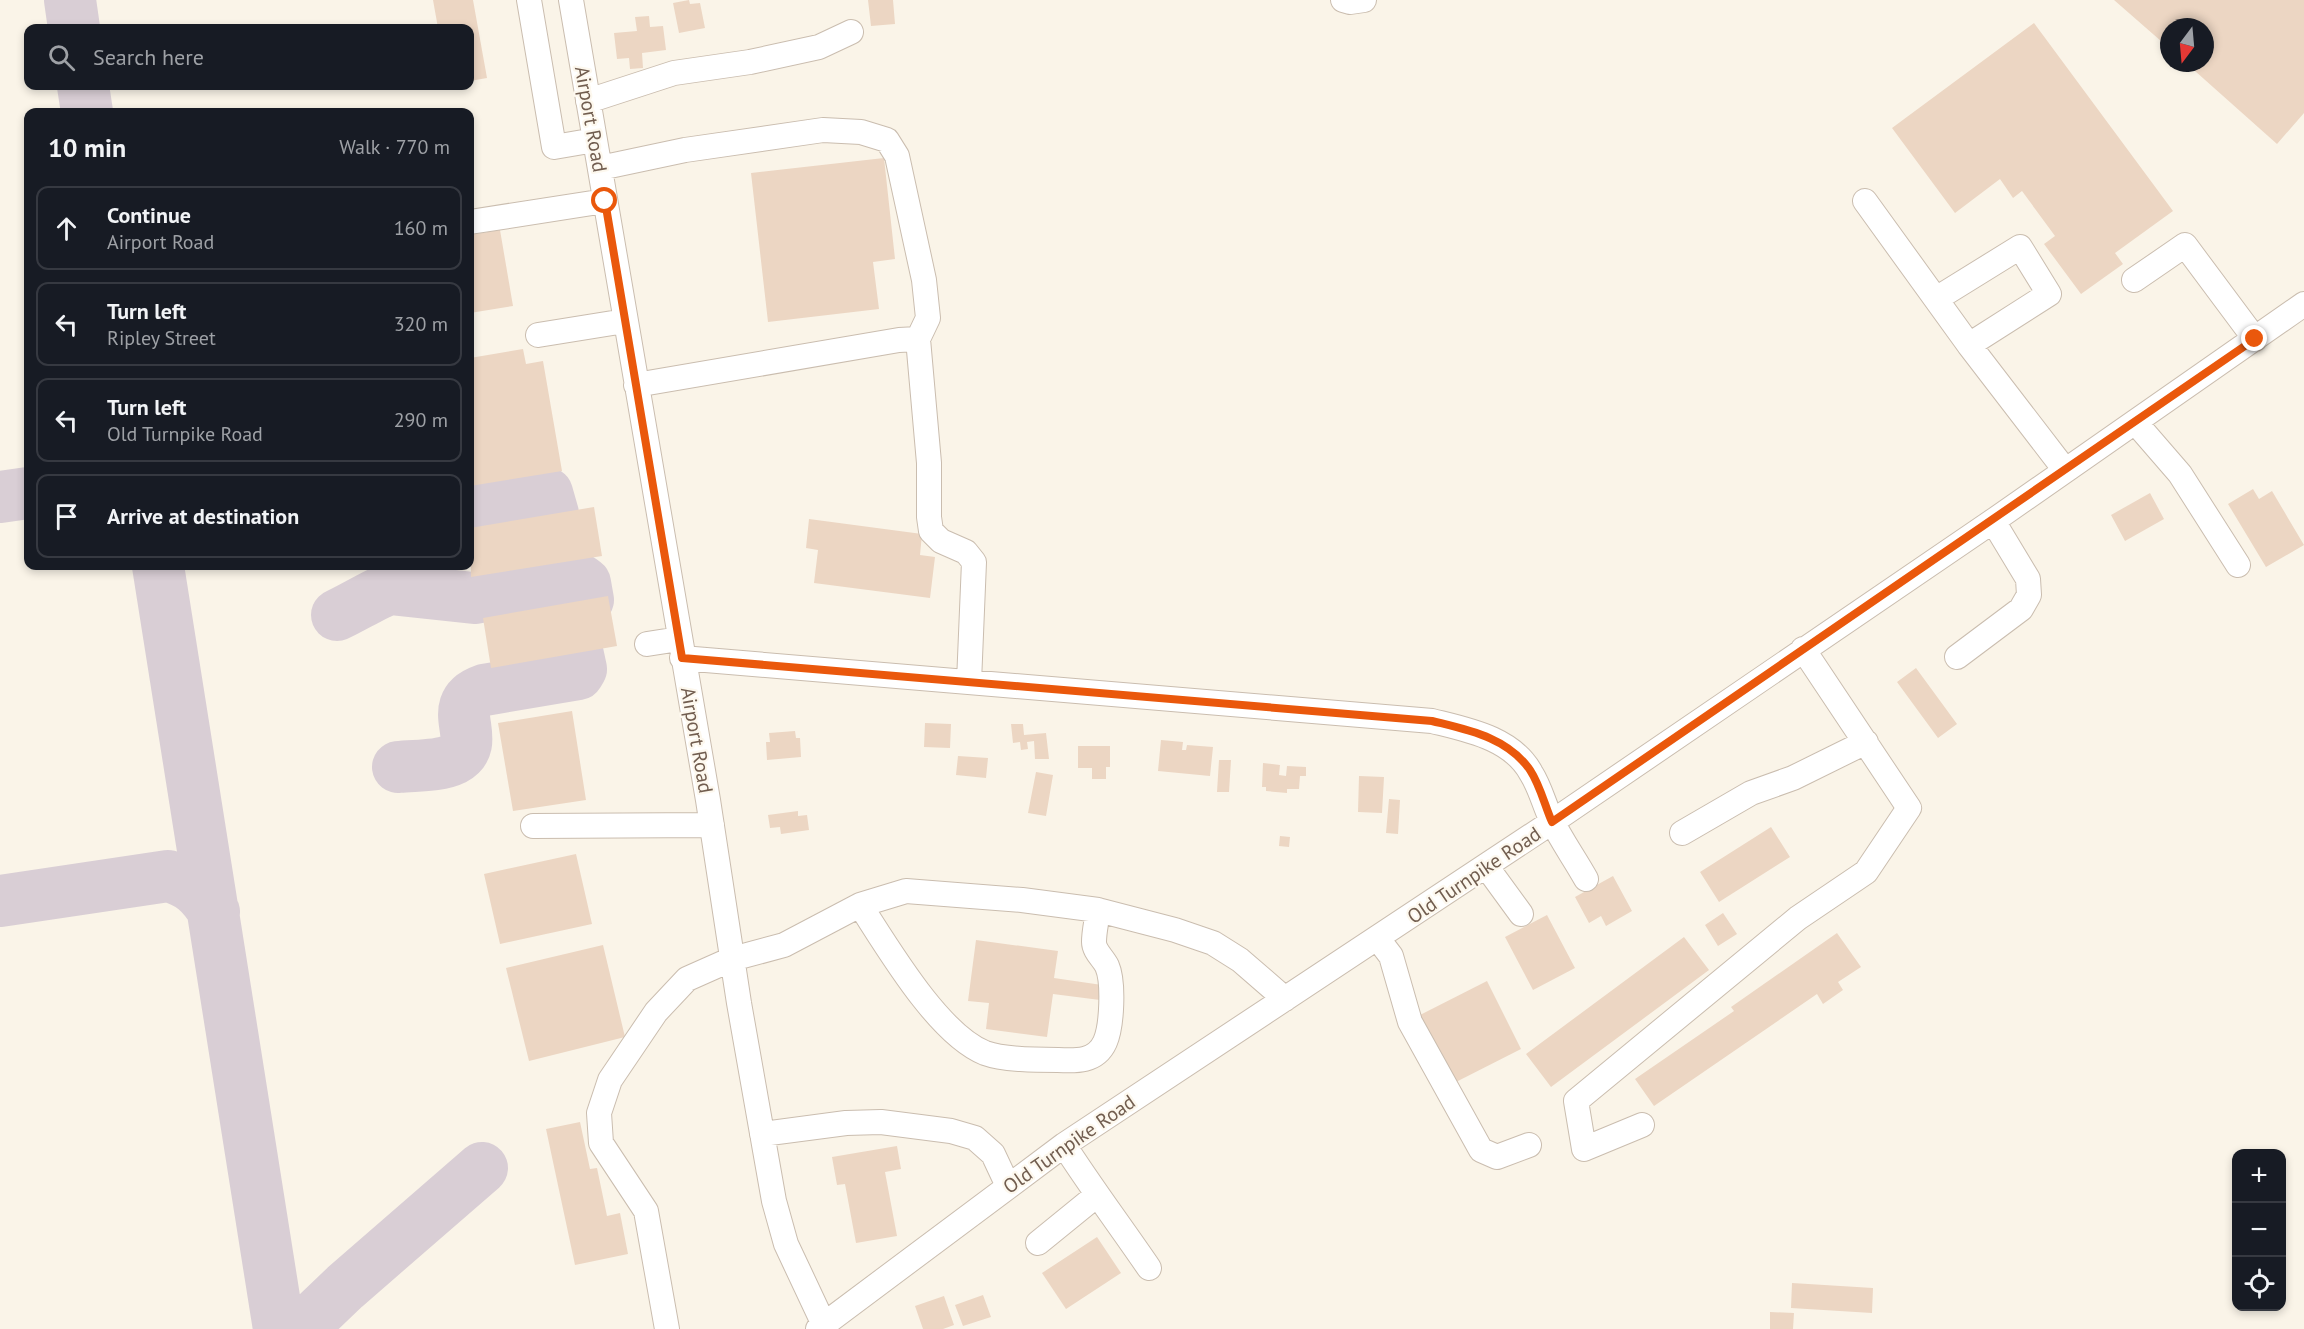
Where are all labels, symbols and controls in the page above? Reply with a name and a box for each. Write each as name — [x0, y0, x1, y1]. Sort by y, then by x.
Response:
north arrow — [2160, 18, 2214, 72]
search box — [24, 24, 474, 90]
icon: search — [45, 41, 78, 74]
text: Search here — [93, 43, 204, 71]
street label: Airport Road — [569, 64, 613, 174]
text: 10 min — [48, 131, 126, 164]
text: Walk · 770 m — [339, 134, 450, 160]
route start — [591, 187, 617, 213]
text: Continue — [107, 201, 191, 229]
icon: ahead — [50, 212, 83, 245]
text: 160 m — [394, 215, 448, 241]
text: Airport Road — [107, 229, 214, 255]
text: Turn left — [107, 297, 187, 325]
icon: left — [50, 308, 83, 341]
text: 320 m — [394, 311, 448, 337]
text: Ripley Street — [107, 325, 216, 351]
route end — [2241, 325, 2267, 351]
text: Turn left — [107, 393, 187, 421]
icon: left — [50, 404, 83, 437]
text: 290 m — [394, 407, 448, 433]
text: Old Turnpike Road — [107, 421, 263, 447]
icon: arrive — [50, 500, 83, 533]
text: Arrive at destination — [107, 502, 299, 530]
street label: Airport Road — [675, 685, 719, 795]
street label: Old Turnpike Road — [1402, 821, 1546, 929]
street label: Old Turnpike Road — [998, 1089, 1140, 1199]
map controls — [2232, 1149, 2286, 1311]
button: + — [2232, 1149, 2286, 1203]
button: − — [2232, 1203, 2286, 1257]
button: locate — [2232, 1257, 2286, 1311]

